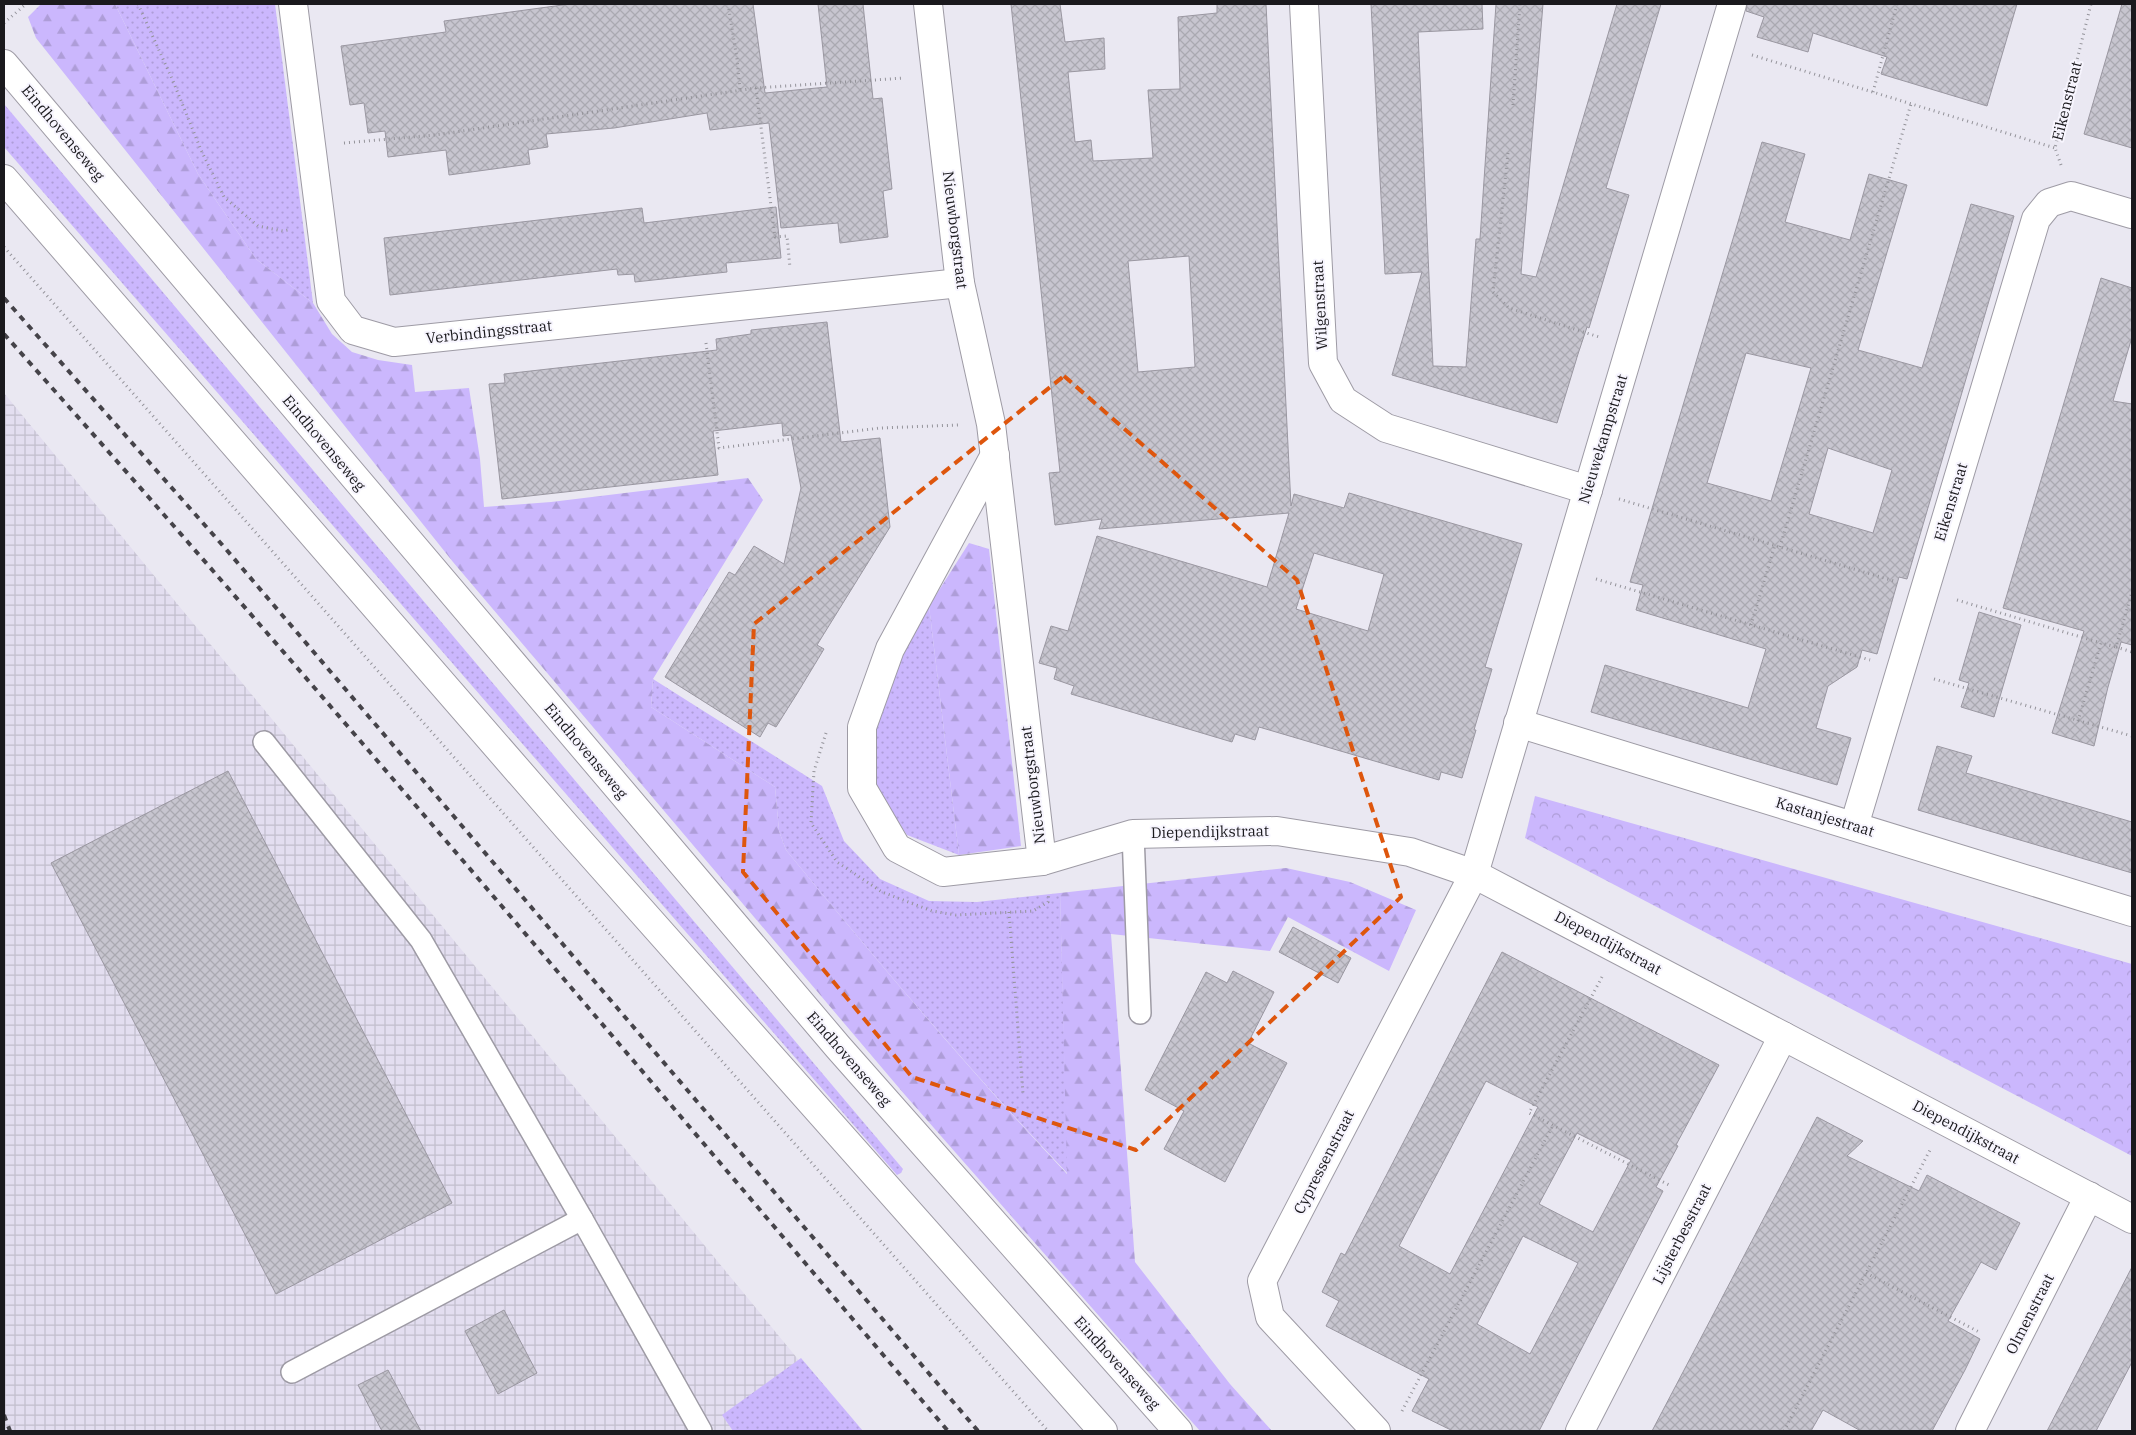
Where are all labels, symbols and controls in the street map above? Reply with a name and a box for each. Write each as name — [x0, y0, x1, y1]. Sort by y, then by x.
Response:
street label: Eikenstraat — [2047, 59, 2086, 143]
street label: Eindhovenseweg — [18, 81, 109, 184]
street label: Nieuwborgstraat — [939, 170, 972, 290]
street label: Wilgenstraat — [1308, 260, 1331, 350]
street label: Verbindingsstraat — [425, 315, 553, 348]
street label: Nieuwekampstraat — [1574, 372, 1631, 506]
street label: Eindhovenseweg — [279, 391, 370, 494]
street label: Eikenstraat — [1930, 460, 1971, 543]
street label: Eindhovenseweg — [541, 699, 632, 802]
street label: Nieuwborgstraat — [1016, 725, 1049, 845]
street label: Kastanjestraat — [1774, 793, 1877, 841]
street label: Diependijkstraat — [1151, 821, 1269, 842]
street label: Diependijkstraat — [1552, 906, 1665, 979]
street label: Eindhovenseweg — [803, 1007, 896, 1110]
street label: Diependijkstraat — [1910, 1095, 2023, 1168]
street label: Cypressenstraat — [1289, 1106, 1358, 1217]
street label: Lijsterbesstraat — [1648, 1180, 1715, 1287]
street label: Olmenstraat — [2001, 1270, 2058, 1357]
street label: Eindhovenseweg — [1070, 1312, 1164, 1413]

